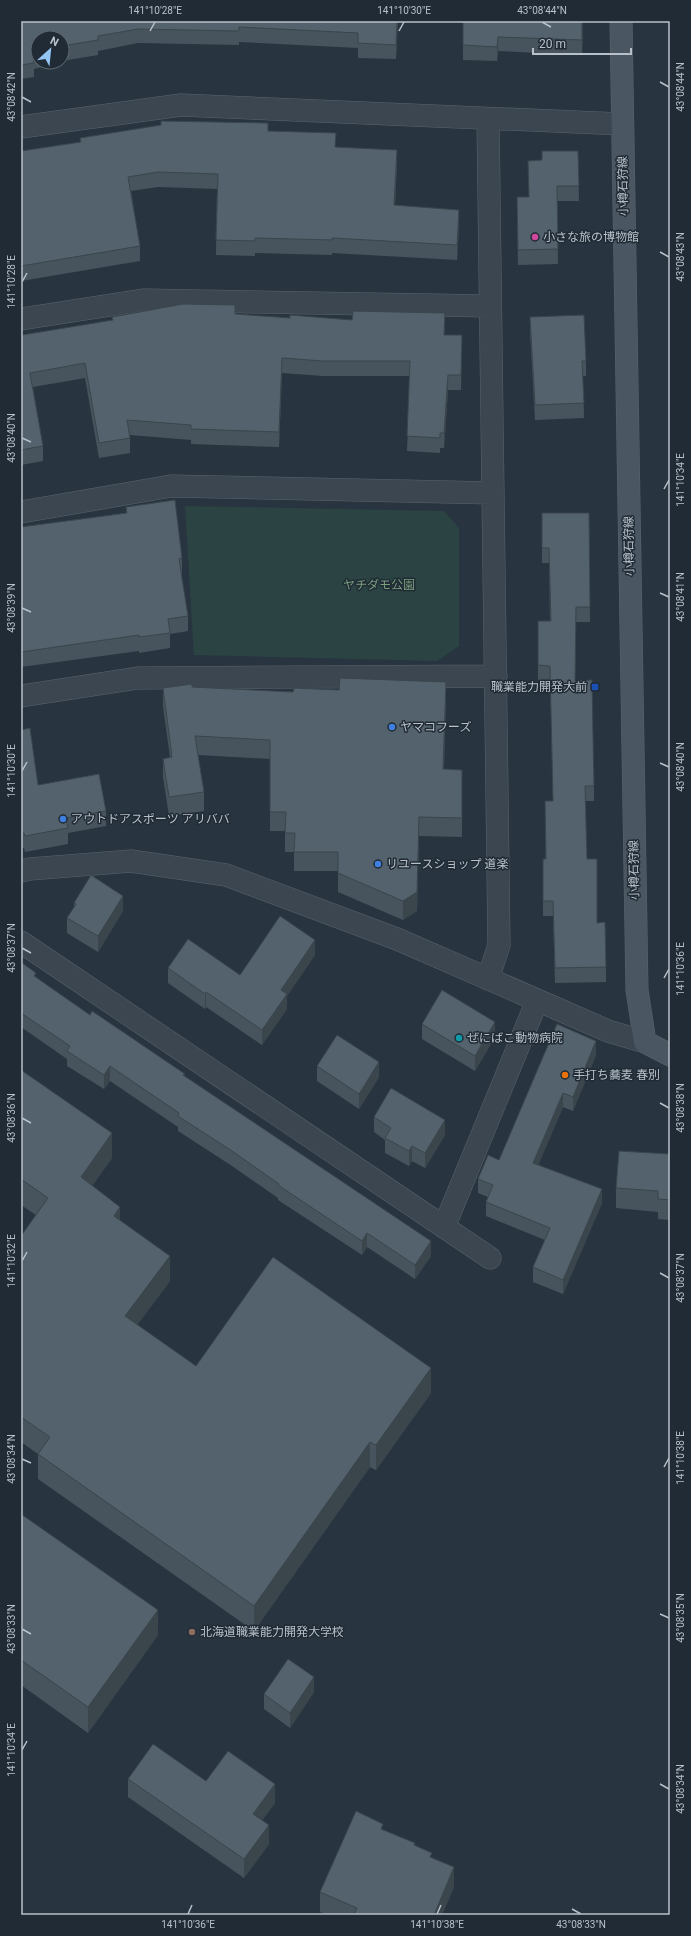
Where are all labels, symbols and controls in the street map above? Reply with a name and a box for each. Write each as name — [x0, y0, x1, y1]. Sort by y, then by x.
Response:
text: 141°10'28"E — [128, 5, 182, 16]
text: 141°10'30"E — [377, 5, 431, 16]
text: 43°08'44"N — [517, 5, 567, 16]
north arrow — [30, 30, 70, 70]
scale bar — [533, 30, 631, 56]
text: N — [48, 34, 61, 49]
text: 20 m — [539, 37, 566, 51]
text: 43°08'44"N — [675, 62, 686, 112]
text: 43°08'42"N — [6, 72, 17, 122]
street label: 小樽石狩線 — [615, 156, 631, 216]
place label: 小さな旅の博物館 — [543, 230, 639, 244]
marker: 小さな旅の博物館 — [530, 232, 540, 242]
text: 43°08'43"N — [675, 232, 686, 282]
text: 141°10'28"E — [6, 255, 17, 309]
text: 43°08'40"N — [6, 413, 17, 463]
text: 141°10'34"E — [675, 453, 686, 507]
street label: 小樽石狩線 — [621, 516, 637, 576]
text: 43°08'41"N — [675, 572, 686, 622]
park label: ヤチダモ公園 — [343, 578, 415, 592]
text: 43°08'39"N — [6, 583, 17, 633]
place label: 職業能力開発大前 — [491, 680, 587, 694]
marker: 職業能力開発大前 — [590, 682, 600, 692]
place label: ヤマコフーズ — [400, 720, 471, 734]
marker: ヤマコフーズ — [387, 722, 397, 732]
text: 43°08'40"N — [675, 742, 686, 792]
text: 141°10'30"E — [6, 744, 17, 798]
place label: アウトドアスポーツ アリババ — [71, 812, 230, 826]
marker: アウトドアスポーツ アリババ — [58, 814, 68, 824]
street label: 小樽石狩線 — [626, 840, 642, 900]
place label: リユースショップ 道楽 — [386, 857, 508, 871]
marker: リユースショップ 道楽 — [373, 859, 383, 869]
text: 43°08'37"N — [6, 923, 17, 973]
text: 141°10'36"E — [675, 942, 686, 996]
place label: ぜにばこ動物病院 — [467, 1031, 563, 1045]
marker: ぜにばこ動物病院 — [454, 1033, 464, 1043]
place label: 手打ち蕎麦 春別 — [573, 1068, 660, 1082]
marker: 手打ち蕎麦 春別 — [560, 1070, 570, 1080]
text: 43°08'38"N — [675, 1083, 686, 1133]
text: 43°08'36"N — [6, 1093, 17, 1143]
text: 141°10'32"E — [6, 1234, 17, 1288]
text: 43°08'37"N — [675, 1253, 686, 1303]
text: 141°10'38"E — [675, 1431, 686, 1485]
text: 43°08'34"N — [6, 1434, 17, 1484]
text: 43°08'35"N — [675, 1593, 686, 1643]
text: 43°08'33"N — [6, 1604, 17, 1654]
place label: 北海道職業能力開発大学校 — [200, 1625, 344, 1639]
marker: 北海道職業能力開発大学校 — [187, 1627, 197, 1637]
text: 141°10'34"E — [6, 1723, 17, 1777]
text: 43°08'34"N — [675, 1764, 686, 1814]
text: 141°10'36"E — [161, 1919, 215, 1930]
text: 141°10'38"E — [410, 1919, 464, 1930]
text: 43°08'33"N — [556, 1919, 606, 1930]

